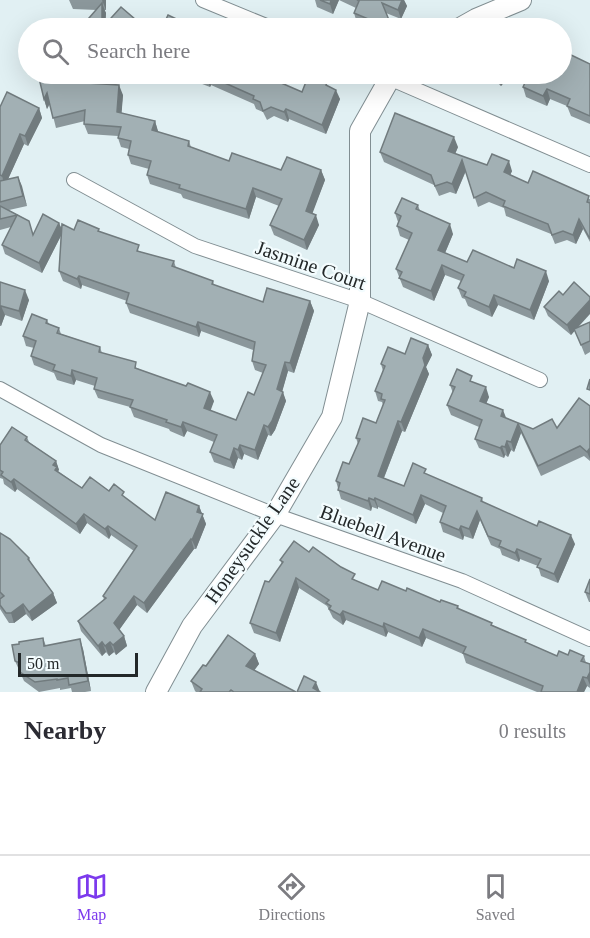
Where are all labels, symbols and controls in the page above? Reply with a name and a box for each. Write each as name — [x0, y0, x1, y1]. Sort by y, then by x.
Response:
search box — [18, 18, 572, 84]
icon: search — [39, 35, 72, 68]
text: Search here — [87, 38, 190, 63]
street label: Jasmine Court — [253, 236, 369, 294]
street label: Honeysuckle Lane — [200, 472, 305, 608]
street label: Bluebell Avenue — [317, 500, 449, 566]
scale bar — [18, 650, 138, 678]
text: 50 m — [27, 655, 59, 672]
text: Nearby — [24, 716, 106, 745]
text: 0 results — [499, 720, 566, 742]
tab: Map — [75, 870, 108, 924]
tab: Directions — [259, 870, 325, 924]
tab: Saved — [476, 870, 515, 924]

